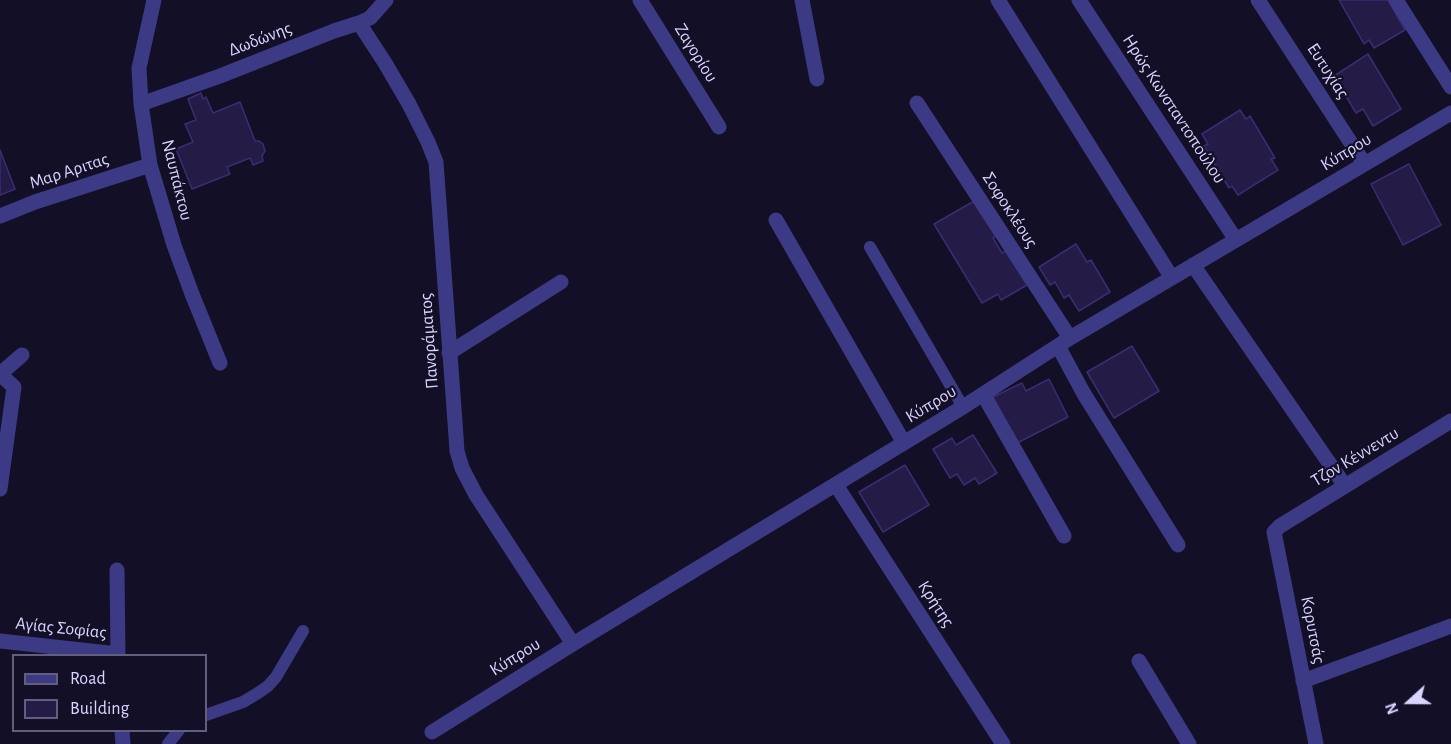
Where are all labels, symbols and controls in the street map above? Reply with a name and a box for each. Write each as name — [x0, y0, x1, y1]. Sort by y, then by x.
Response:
street label: Δωδώνης — [225, 17, 295, 61]
street label: Ζαγορίου — [670, 20, 722, 86]
street label: Ηρώς Κωνσταντοπούλου — [1118, 30, 1230, 188]
street label: Ευτυχίας — [1302, 39, 1354, 103]
street label: Κύπρου — [1317, 128, 1375, 176]
street label: Ναυπάκτου — [157, 137, 197, 223]
street label: Μαρ Αριτας — [27, 148, 111, 194]
street label: Σοφοκλέους — [977, 168, 1043, 252]
street label: Πανοράματος — [415, 292, 443, 390]
street label: Κύπρου — [902, 380, 960, 428]
street label: Τζον Κέννεντυ — [1307, 422, 1403, 492]
street label: Κρήτης — [913, 577, 959, 631]
street label: Κορυτσάς — [1296, 594, 1330, 666]
street label: Αγίας Σοφίας — [14, 612, 108, 644]
street label: Κύπρου — [486, 633, 544, 681]
legend — [12, 654, 207, 732]
text: Road — [70, 670, 106, 688]
north arrow — [1379, 672, 1439, 732]
text: Building — [70, 700, 129, 718]
text: N — [1383, 700, 1402, 717]

